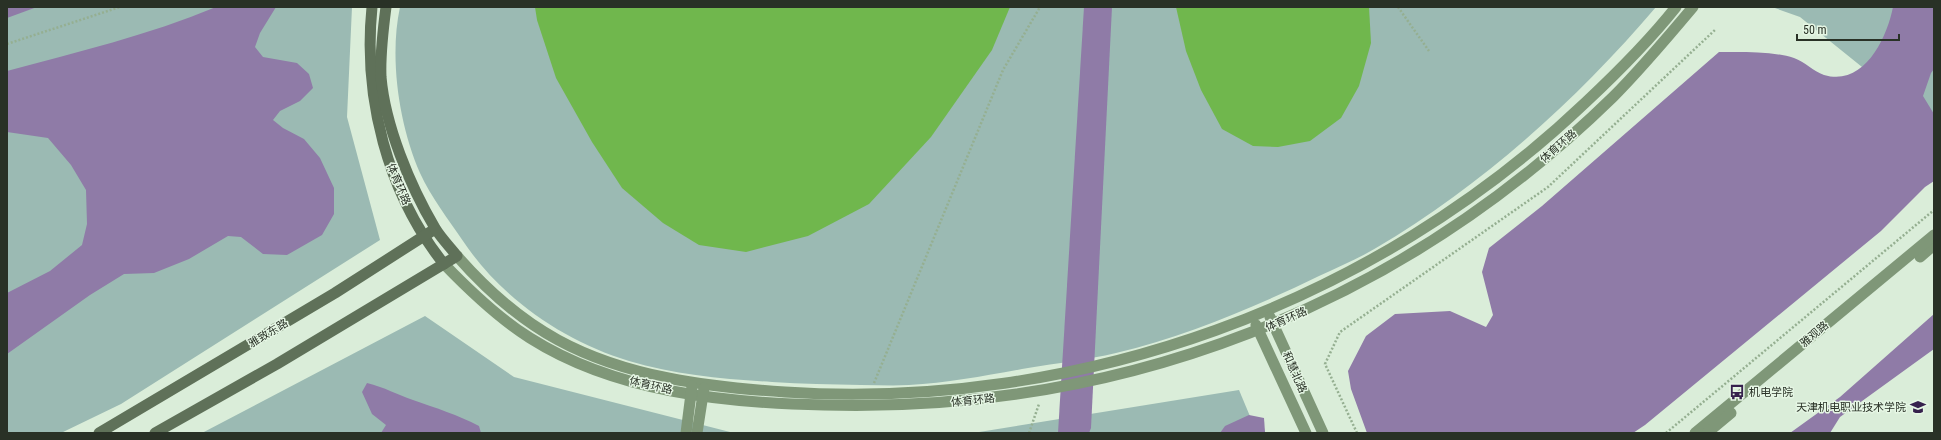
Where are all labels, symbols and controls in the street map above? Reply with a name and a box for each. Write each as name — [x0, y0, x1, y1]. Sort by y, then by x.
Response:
scale bar — [1797, 16, 1899, 42]
text: 50 m — [1803, 23, 1827, 37]
street label: 体育环路 — [1537, 127, 1579, 166]
street label: 体育环路 — [384, 161, 413, 207]
street label: 体育环路 — [1263, 305, 1309, 334]
street label: 雅致东路 — [246, 317, 290, 350]
street label: 雅观路 — [1798, 319, 1831, 350]
street label: 和慧北路 — [1280, 349, 1309, 395]
street label: 体育环路 — [628, 374, 674, 397]
bus stop icon: 机电学院 — [1728, 383, 1746, 401]
place label: 机电学院 — [1749, 386, 1793, 399]
street label: 体育环路 — [950, 392, 996, 409]
school or university icon: 天津机电职业技术学院 — [1909, 398, 1927, 416]
place label: 天津机电职业技术学院 — [1796, 401, 1906, 414]

